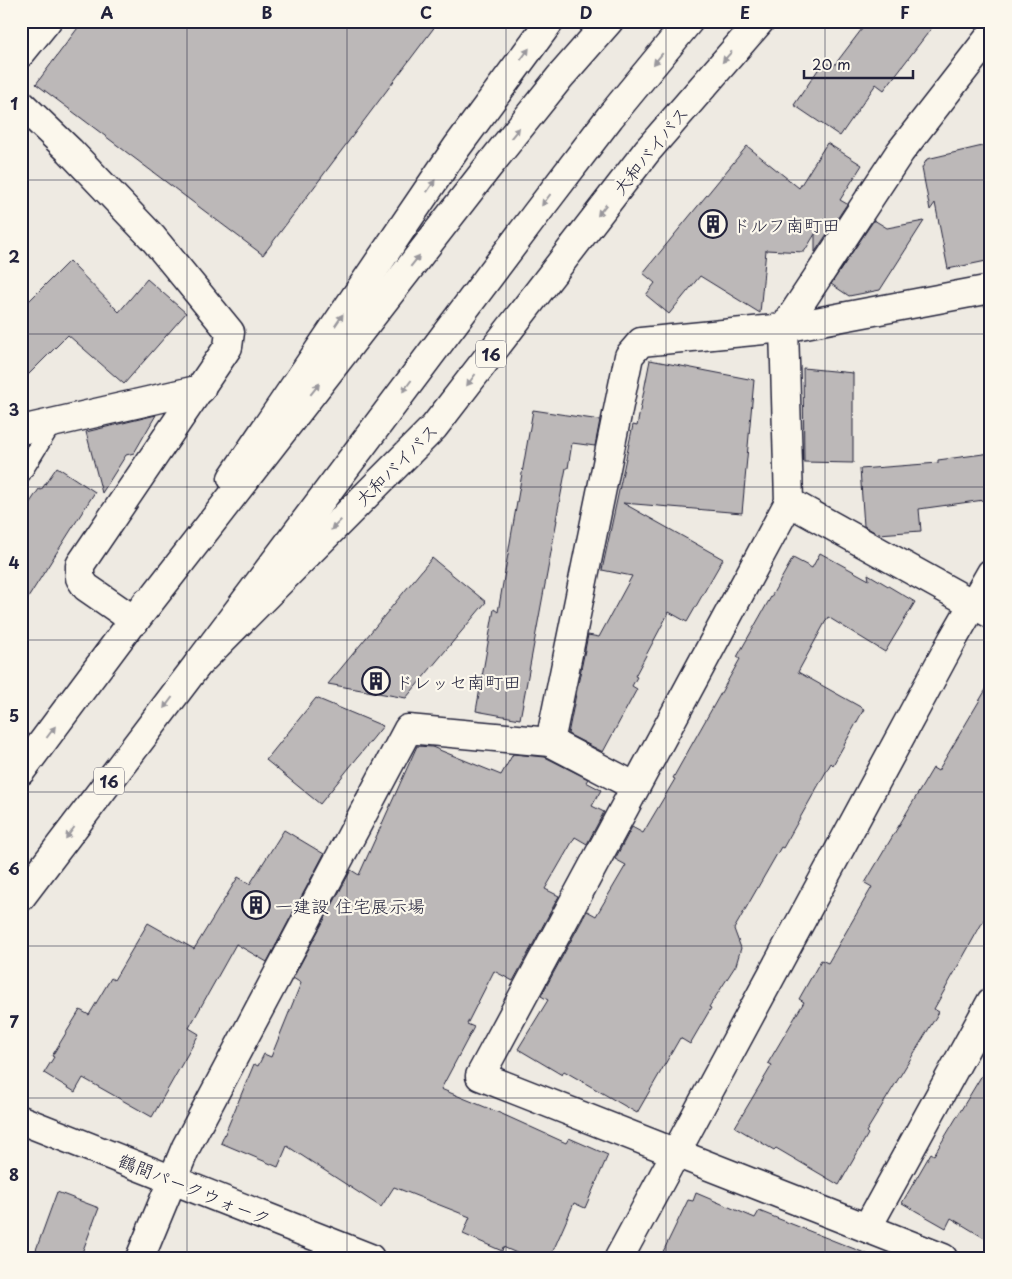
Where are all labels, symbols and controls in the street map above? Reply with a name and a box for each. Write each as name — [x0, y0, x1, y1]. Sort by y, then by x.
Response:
text: A — [101, 0, 114, 24]
text: B — [262, 0, 273, 24]
text: C — [420, 0, 432, 24]
text: D — [580, 0, 592, 24]
text: E — [740, 0, 750, 24]
text: F — [900, 0, 910, 24]
one-way arrow — [520, 47, 530, 61]
scale bar — [804, 48, 913, 80]
one-way arrow — [722, 51, 733, 64]
one-way arrow — [652, 52, 663, 65]
text: 20 m — [812, 52, 851, 75]
text: 1 — [10, 91, 18, 115]
street label: 大和バイパス — [606, 100, 694, 200]
one-way arrow — [510, 127, 521, 140]
one-way arrow — [426, 179, 435, 193]
one-way arrow — [541, 193, 552, 206]
one-way arrow — [596, 203, 607, 216]
building icon: ドルフ南町田 — [698, 209, 728, 239]
place label: ドルフ南町田 — [732, 211, 840, 238]
text: 2 — [8, 244, 20, 268]
one-way arrow — [409, 255, 420, 268]
one-way arrow — [334, 313, 344, 327]
road number: 16 — [476, 340, 506, 368]
one-way arrow — [466, 373, 476, 387]
one-way arrow — [401, 379, 412, 392]
one-way arrow — [310, 382, 320, 396]
text: 3 — [9, 397, 19, 421]
street label: 大和バイパス — [348, 416, 444, 512]
one-way arrow — [331, 519, 343, 531]
text: 4 — [9, 550, 20, 574]
building icon: ドレッセ南町田 — [361, 666, 391, 696]
place label: ドレッセ南町田 — [395, 668, 521, 695]
one-way arrow — [163, 696, 173, 710]
text: 5 — [9, 703, 19, 727]
one-way arrow — [45, 726, 56, 739]
road number: 16 — [94, 768, 124, 794]
one-way arrow — [65, 826, 75, 840]
text: 6 — [8, 856, 20, 880]
building icon: 一建設 住宅展示場 — [241, 890, 271, 920]
place label: 一建設 住宅展示場 — [275, 892, 425, 919]
text: 7 — [9, 1009, 19, 1033]
street label: 鶴間パークウォーク — [115, 1146, 275, 1232]
text: 8 — [9, 1162, 19, 1186]

